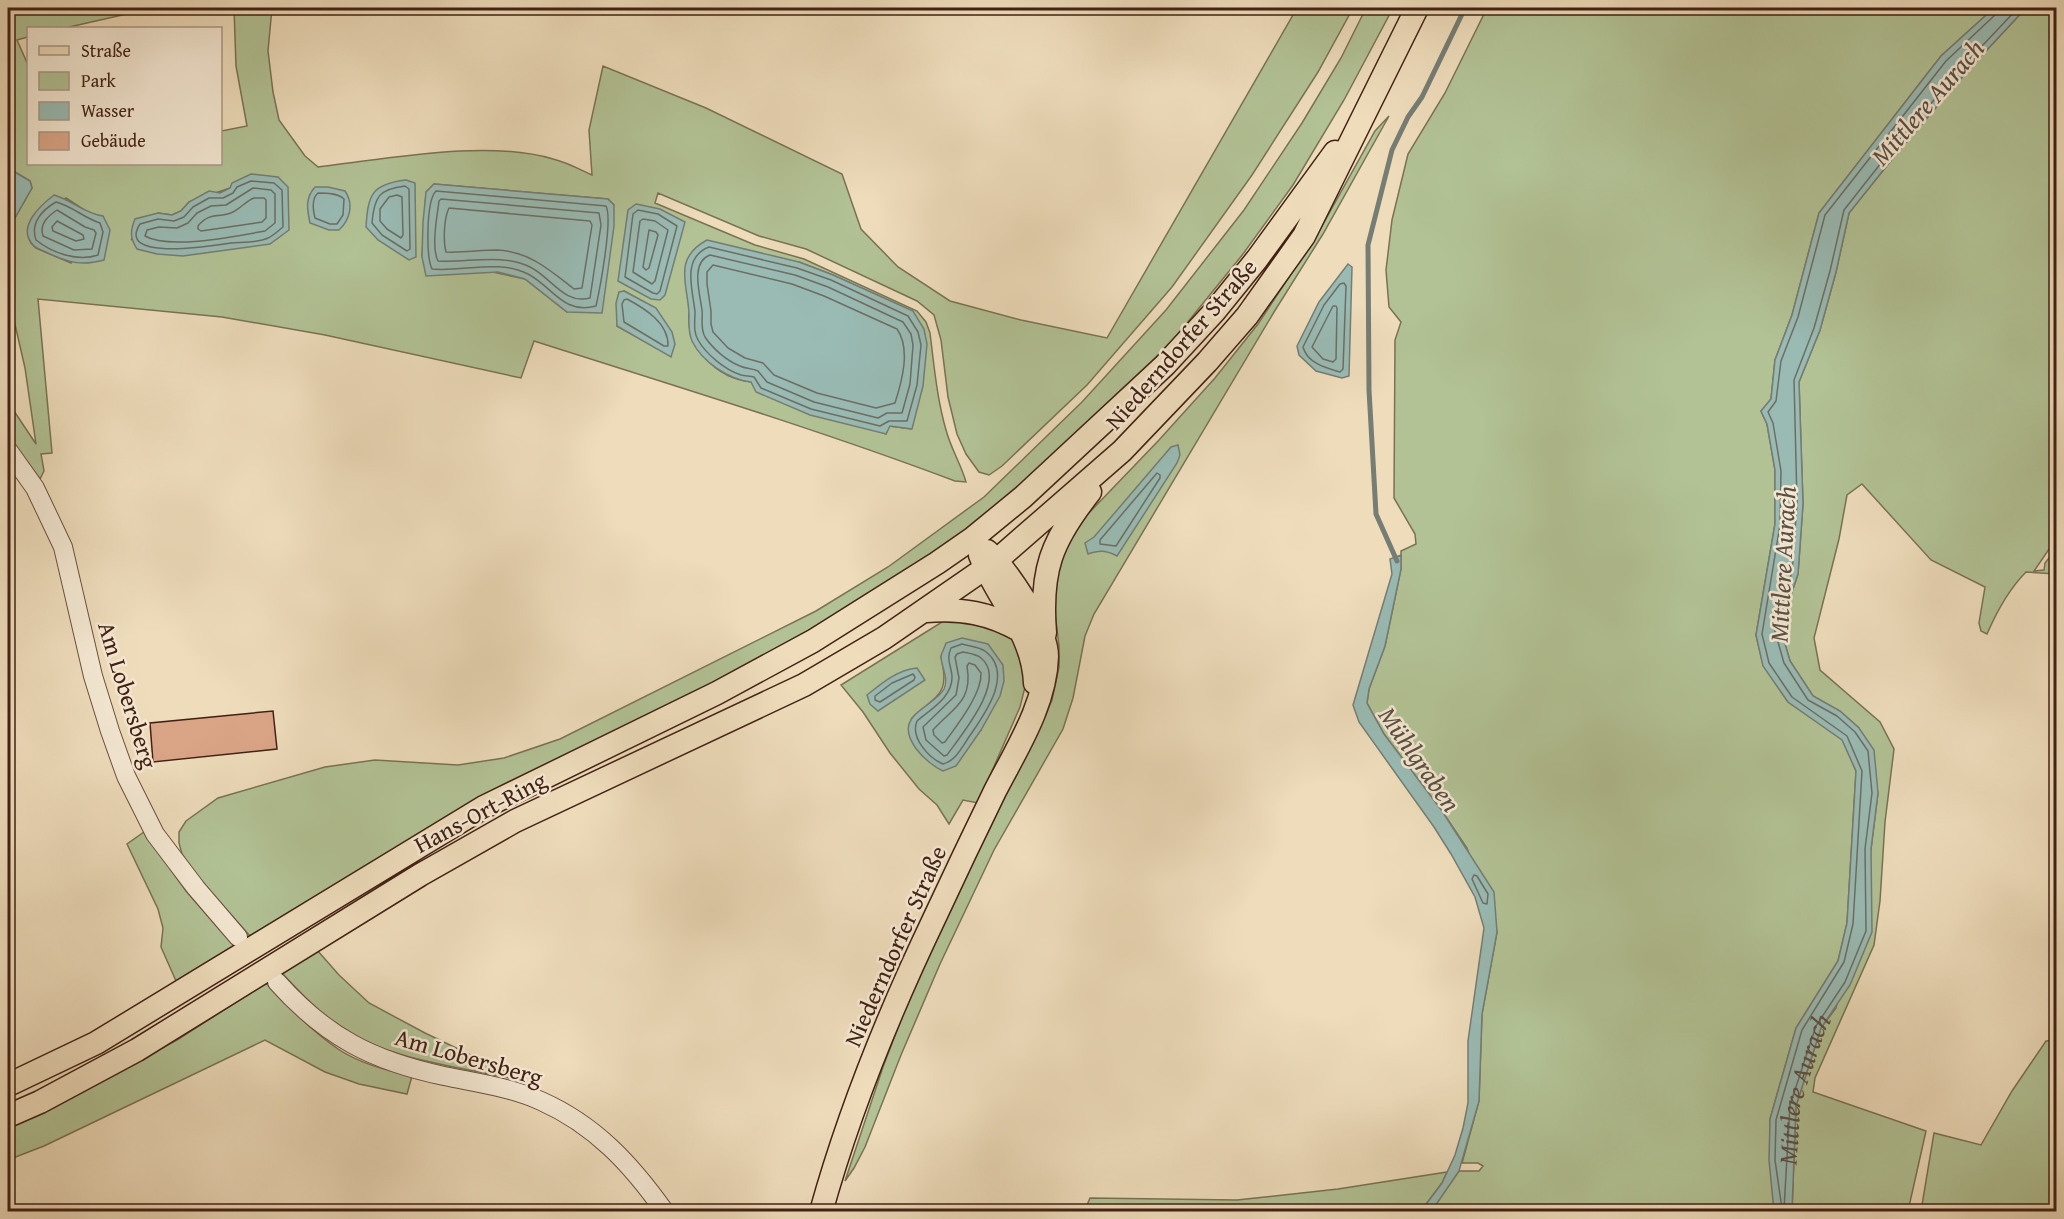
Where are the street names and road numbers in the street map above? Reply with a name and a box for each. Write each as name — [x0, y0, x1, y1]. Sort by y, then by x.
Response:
street label: Niederndorfer Straße — [1097, 251, 1265, 437]
street label: Am Lobersberg — [89, 617, 167, 773]
street label: Hans-Ort-Ring — [407, 762, 553, 862]
street label: Niederndorfer Straße — [835, 840, 955, 1052]
street label: Am Lobersberg — [391, 1019, 547, 1095]

